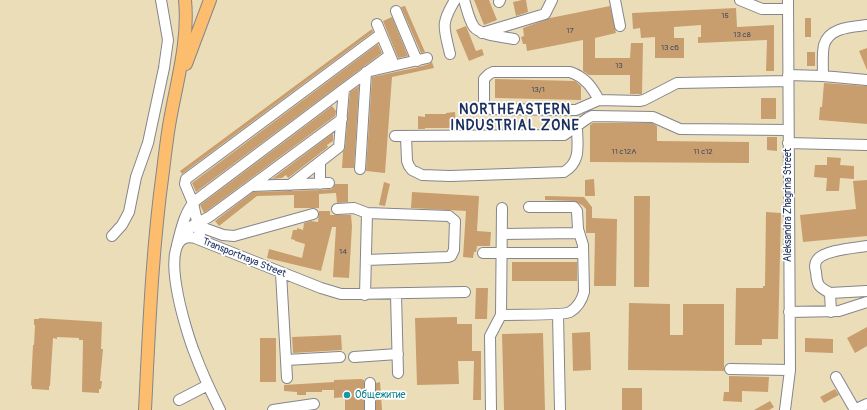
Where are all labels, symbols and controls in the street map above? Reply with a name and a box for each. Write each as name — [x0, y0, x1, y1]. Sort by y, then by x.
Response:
house number: 15 — [721, 11, 729, 21]
house number: 17 — [566, 26, 574, 36]
house number: 13 с8 — [733, 30, 751, 40]
house number: 13 с6 — [661, 43, 679, 53]
house number: 13 — [615, 61, 623, 71]
house number: 13/1 — [531, 85, 545, 95]
district label: NORTHEASTERN INDUSTRIAL ZONE — [450, 102, 580, 134]
house number: 11 с12А — [612, 147, 636, 157]
house number: 11 с12 — [693, 147, 713, 157]
street label: Aleksandra Zhagrina Street — [782, 148, 794, 262]
street label: Transportnaya Street — [200, 236, 288, 280]
house number: 14 — [339, 247, 347, 257]
place label: Общежитие — [355, 389, 405, 401]
marker: Общежитие — [342, 390, 352, 400]

